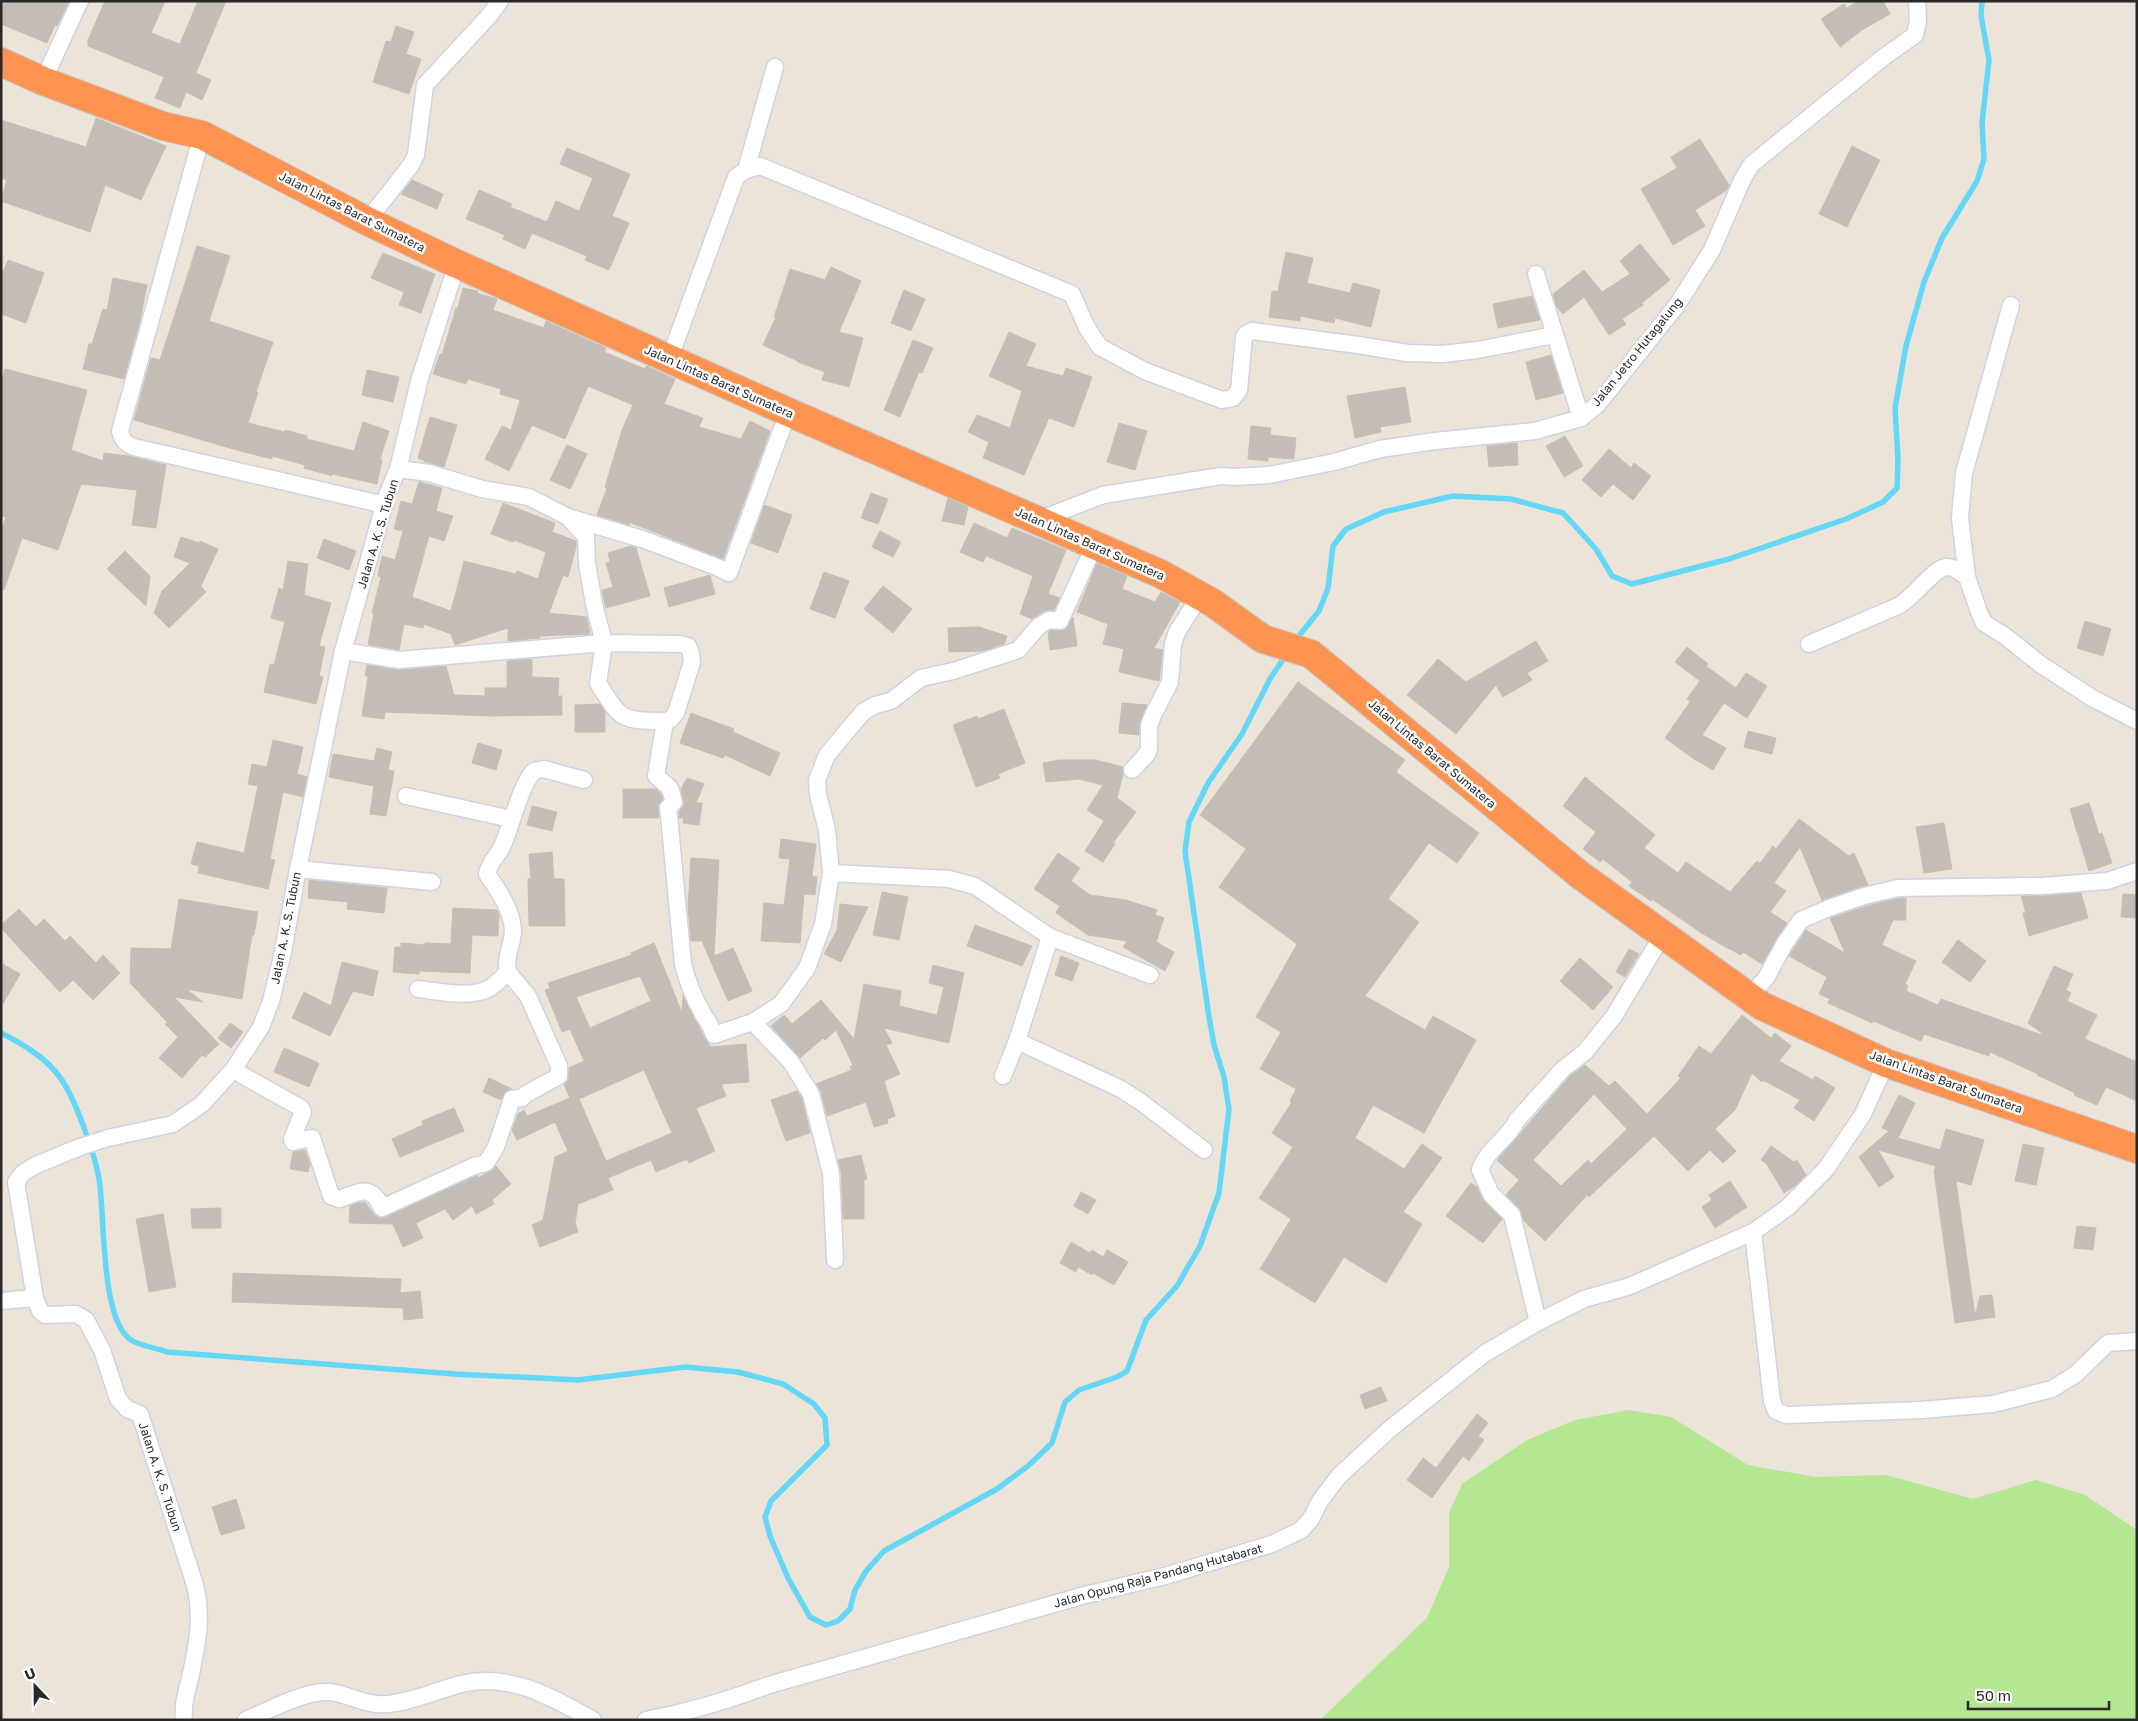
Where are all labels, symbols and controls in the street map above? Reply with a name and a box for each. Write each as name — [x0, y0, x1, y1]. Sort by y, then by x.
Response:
street label: Jalan Lintas Barat Sumatera — [277, 168, 428, 255]
street label: Jalan Jetro Hutagalung — [1588, 294, 1685, 409]
street label: Jalan Lintas Barat Sumatera — [642, 342, 796, 421]
street label: Jalan A. K. S. Tubun — [354, 477, 401, 591]
street label: Jalan Lintas Barat Sumatera — [1013, 504, 1167, 583]
street label: Jalan Lintas Barat Sumatera — [1366, 696, 1499, 811]
street label: Jalan A. K. S. Tubun — [267, 871, 304, 985]
street label: Jalan Lintas Barat Sumatera — [1868, 1047, 2025, 1116]
street label: Jalan A. K. S. Tubun — [136, 1420, 185, 1533]
street label: Jalan Opung Raja Pandang Hutabarat — [1052, 1540, 1264, 1611]
north arrow — [10, 1661, 60, 1711]
text: U — [22, 1664, 38, 1683]
scale bar — [1968, 1678, 2109, 1710]
text: 50 m — [1976, 1686, 2011, 1704]

